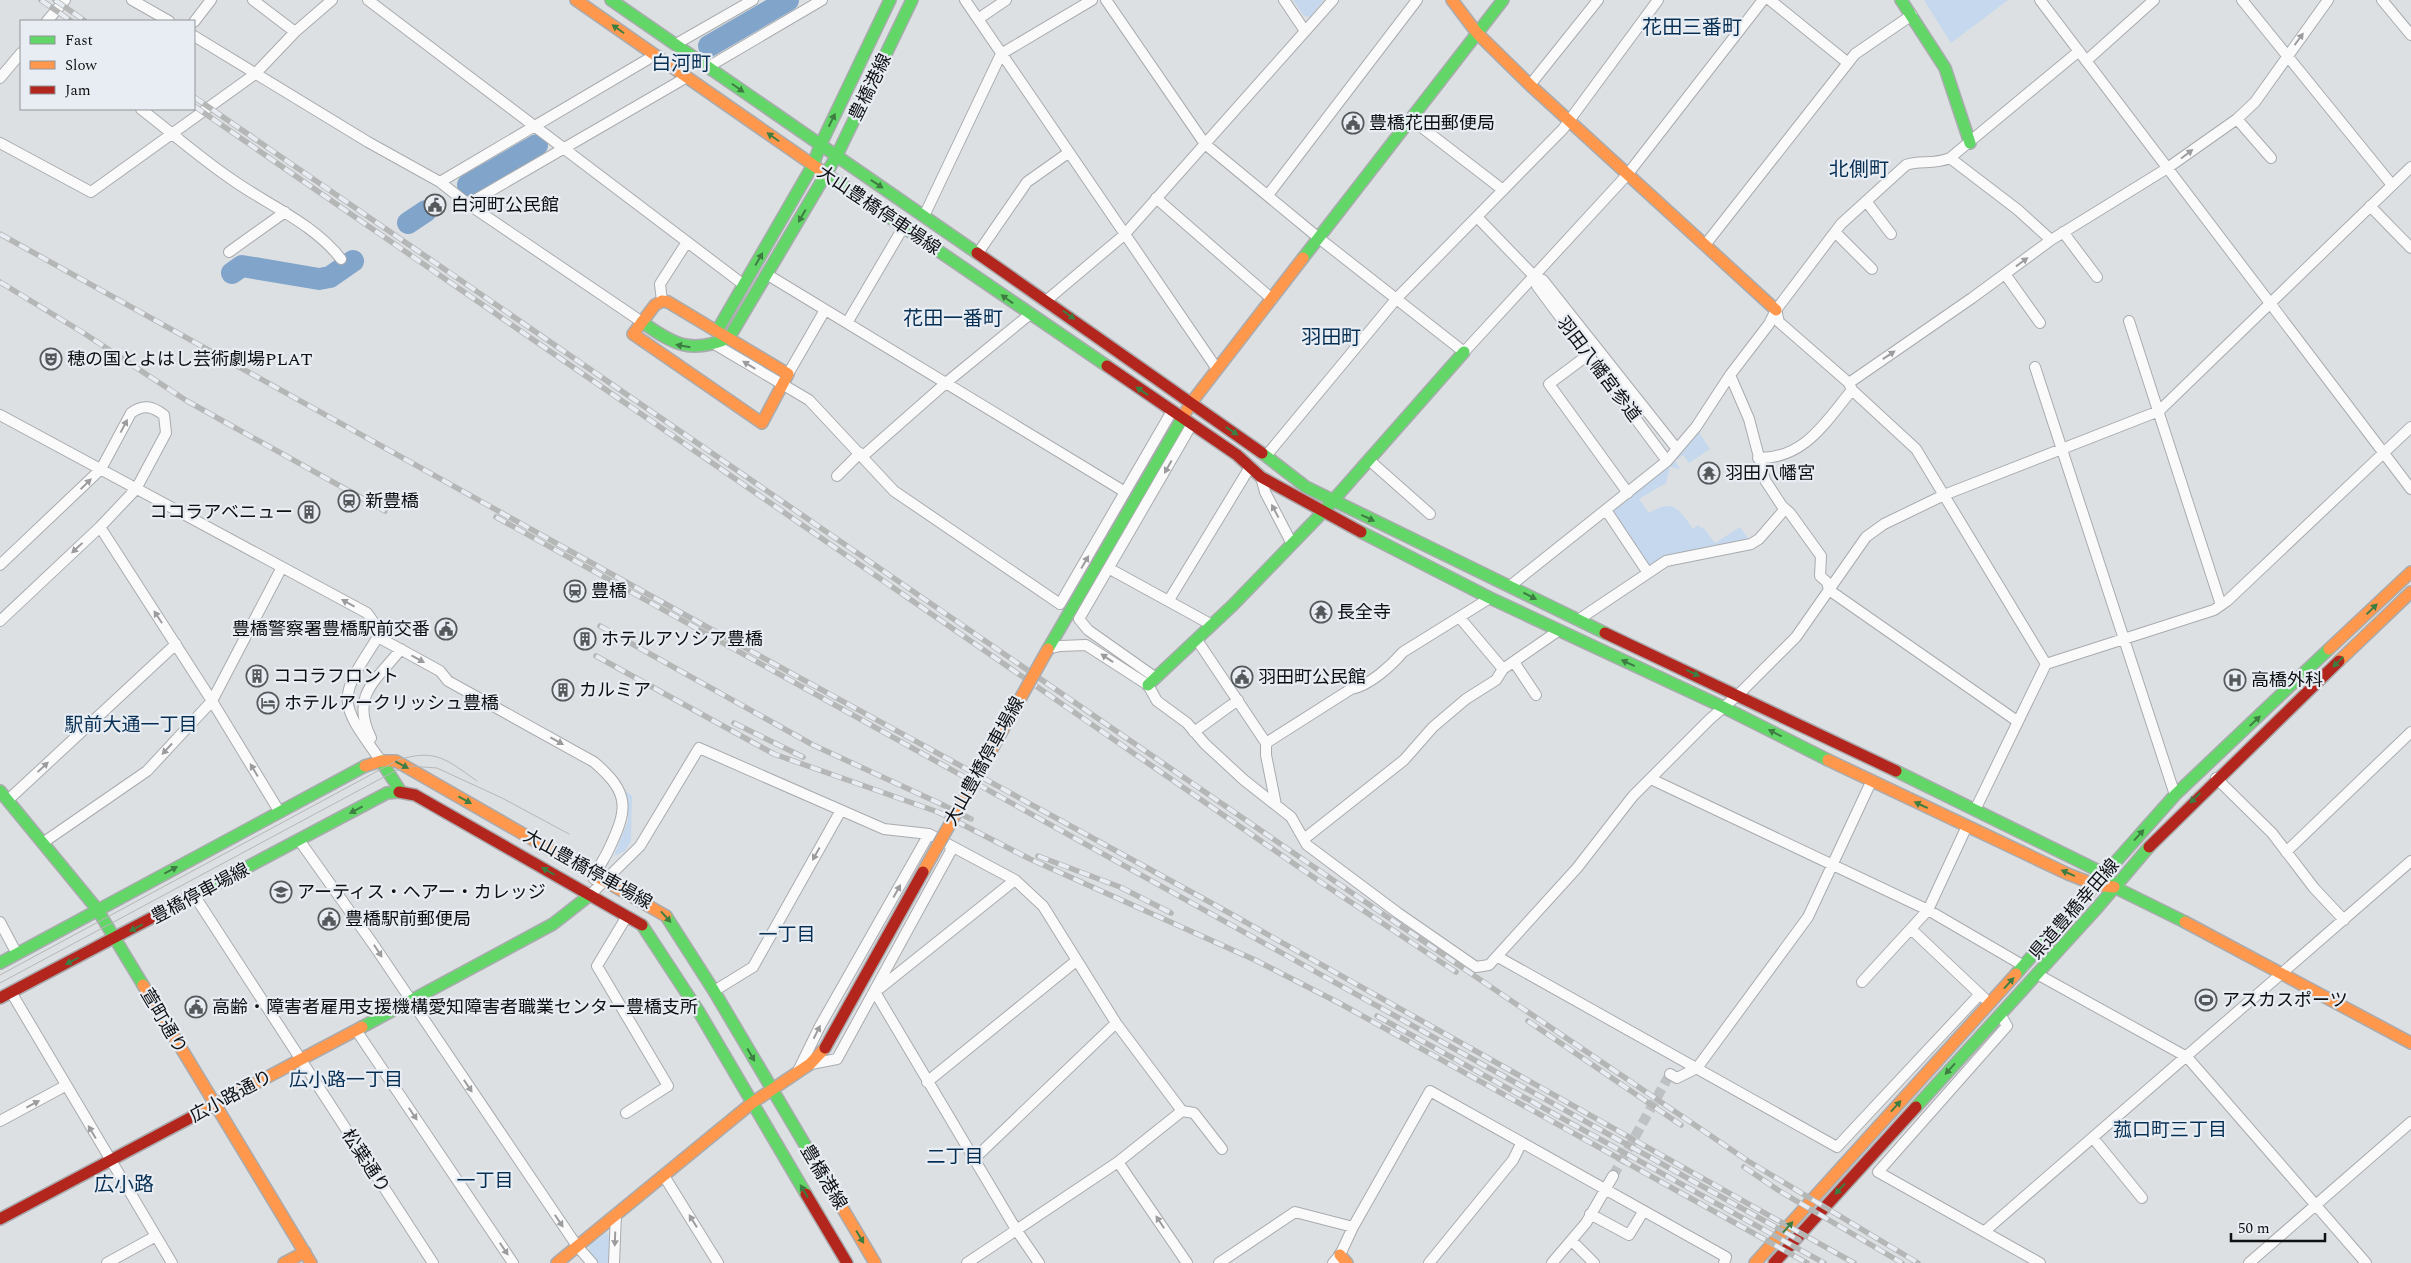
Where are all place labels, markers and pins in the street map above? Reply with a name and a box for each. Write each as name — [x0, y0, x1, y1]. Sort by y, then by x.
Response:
place label: 豊橋花田郵便局 — [1369, 110, 1495, 137]
public building icon: 豊橋花田郵便局 — [1341, 111, 1365, 135]
place label: 白河町公民館 — [451, 192, 559, 219]
public building icon: 白河町公民館 — [423, 193, 447, 217]
place label: 穂の国とよはし芸術劇場PLAT — [67, 346, 313, 373]
theatre icon: 穂の国とよはし芸術劇場PLAT — [39, 347, 63, 371]
place label: 羽田八幡宮 — [1725, 460, 1815, 487]
temple icon: 羽田八幡宮 — [1697, 461, 1721, 485]
place label: 新豊橋 — [365, 488, 419, 515]
station icon: 新豊橋 — [337, 489, 361, 513]
place label: ココラアベニュー — [149, 499, 293, 526]
building icon: ココラアベニュー — [297, 500, 321, 524]
place label: 豊橋 — [591, 578, 627, 605]
station icon: 豊橋 — [563, 579, 587, 603]
place label: 長全寺 — [1337, 599, 1391, 626]
temple icon: 長全寺 — [1309, 600, 1333, 624]
place label: 豊橋警察署豊橋駅前交番 — [232, 616, 430, 643]
public building icon: 豊橋警察署豊橋駅前交番 — [434, 617, 458, 641]
place label: ホテルアソシア豊橋 — [601, 626, 763, 653]
building icon: ホテルアソシア豊橋 — [573, 627, 597, 651]
place label: ココラフロント — [273, 663, 399, 690]
building icon: ココラフロント — [245, 664, 269, 688]
place label: 羽田町公民館 — [1258, 664, 1366, 691]
public building icon: 羽田町公民館 — [1230, 665, 1254, 689]
place label: 高橋外科 — [2251, 667, 2323, 694]
hospital icon: 高橋外科 — [2223, 668, 2247, 692]
place label: カルミア — [579, 677, 651, 704]
building icon: カルミア — [551, 678, 575, 702]
place label: ホテルアークリッシュ豊橋 — [284, 690, 499, 717]
hotel icon: ホテルアークリッシュ豊橋 — [256, 691, 280, 715]
place label: アーティス・ヘアー・カレッジ — [297, 879, 546, 906]
school or university icon: アーティス・ヘアー・カレッジ — [269, 880, 293, 904]
place label: 豊橋駅前郵便局 — [345, 906, 471, 933]
public building icon: 豊橋駅前郵便局 — [317, 907, 341, 931]
place label: アスカスポーツ — [2222, 987, 2348, 1014]
sports icon: アスカスポーツ — [2194, 988, 2218, 1012]
place label: 高齢・障害者雇用支援機構愛知障害者職業センター豊橋支所 — [212, 994, 698, 1021]
public building icon: 高齢・障害者雇用支援機構愛知障害者職業センター豊橋支所 — [184, 995, 208, 1019]

